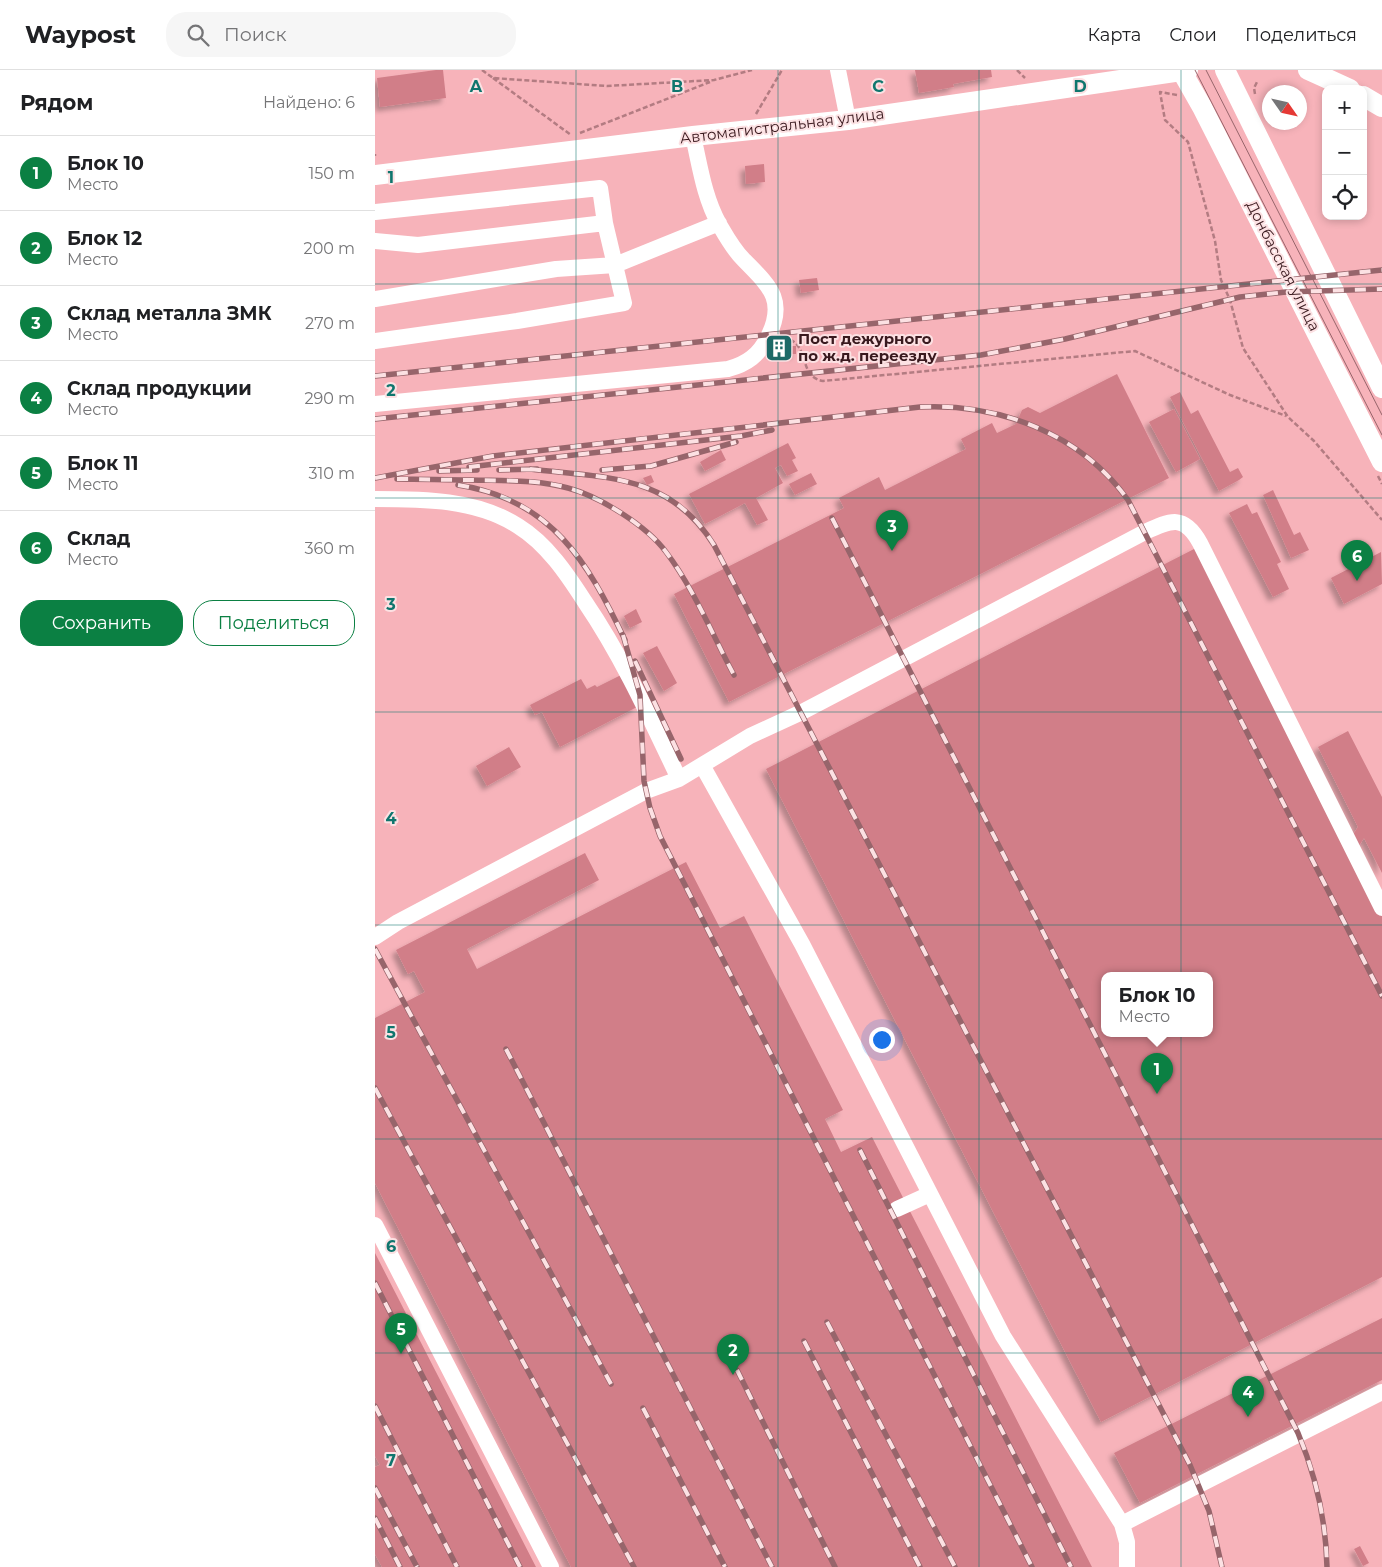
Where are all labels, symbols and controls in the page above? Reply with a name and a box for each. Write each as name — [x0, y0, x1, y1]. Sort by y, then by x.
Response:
search box — [166, 12, 516, 57]
text: Waypost — [25, 20, 136, 49]
icon: search — [184, 21, 212, 49]
text: Поиск — [224, 23, 287, 46]
text: Карта — [1087, 24, 1141, 46]
text: Слои — [1169, 24, 1217, 46]
text: Поделиться — [1245, 24, 1357, 46]
text: A — [469, 77, 483, 96]
text: B — [671, 77, 683, 96]
text: C — [872, 77, 884, 96]
text: D — [1073, 77, 1087, 96]
north arrow — [1262, 85, 1307, 130]
map controls — [1322, 85, 1367, 220]
button: + — [1322, 85, 1367, 130]
text: Рядом — [20, 90, 93, 115]
text: Найдено: 6 — [263, 93, 355, 112]
street label: Автомагистральная улица — [679, 104, 885, 147]
button: − — [1322, 130, 1367, 175]
text: Блок 10 — [67, 152, 144, 175]
text: 1 — [33, 164, 39, 183]
text: 150 m — [308, 164, 355, 183]
text: 1 — [388, 168, 394, 187]
text: Место — [67, 175, 119, 194]
button: locate — [1322, 175, 1367, 220]
street label: Донбасская улица — [1242, 197, 1325, 334]
text: Блок 12 — [67, 227, 142, 250]
text: 2 — [31, 239, 41, 258]
text: 200 m — [304, 239, 355, 258]
text: Место — [67, 250, 119, 269]
text: Склад металла ЗМК — [67, 302, 272, 325]
text: 3 — [31, 314, 41, 333]
text: 270 m — [305, 314, 355, 333]
text: Место — [67, 325, 119, 344]
place label: Пост дежурного по ж.д. переезду — [798, 329, 938, 365]
building icon: Пост дежурного по ж.д. переезду — [764, 333, 794, 363]
text: Склад продукции — [67, 377, 252, 400]
text: 2 — [386, 381, 396, 400]
text: 4 — [30, 389, 42, 408]
text: 290 m — [304, 389, 355, 408]
text: Место — [67, 400, 119, 419]
text: Блок 11 — [67, 452, 138, 475]
text: 5 — [31, 464, 41, 483]
text: 310 m — [308, 464, 355, 483]
text: Место — [67, 475, 119, 494]
pin: 3 — [876, 510, 908, 551]
text: Склад — [67, 527, 130, 550]
text: 6 — [31, 539, 41, 558]
text: 360 m — [304, 539, 355, 558]
pin: 6 — [1341, 540, 1373, 581]
text: Место — [67, 550, 119, 569]
text: 3 — [385, 595, 396, 614]
button: Сохранить — [20, 600, 183, 646]
button: Поделиться — [193, 600, 355, 646]
text: 4 — [385, 809, 397, 828]
popup — [1101, 972, 1213, 1037]
text: Блок 10 — [1119, 984, 1195, 1007]
text: Место — [1119, 1007, 1170, 1026]
text: 5 — [386, 1023, 396, 1042]
your location — [869, 1027, 895, 1053]
pin: 1 — [1141, 1053, 1173, 1094]
text: 6 — [386, 1237, 396, 1256]
pin: 5 — [385, 1313, 417, 1354]
pin: 2 — [717, 1334, 749, 1375]
pin: 4 — [1232, 1376, 1264, 1417]
text: 7 — [386, 1451, 396, 1470]

